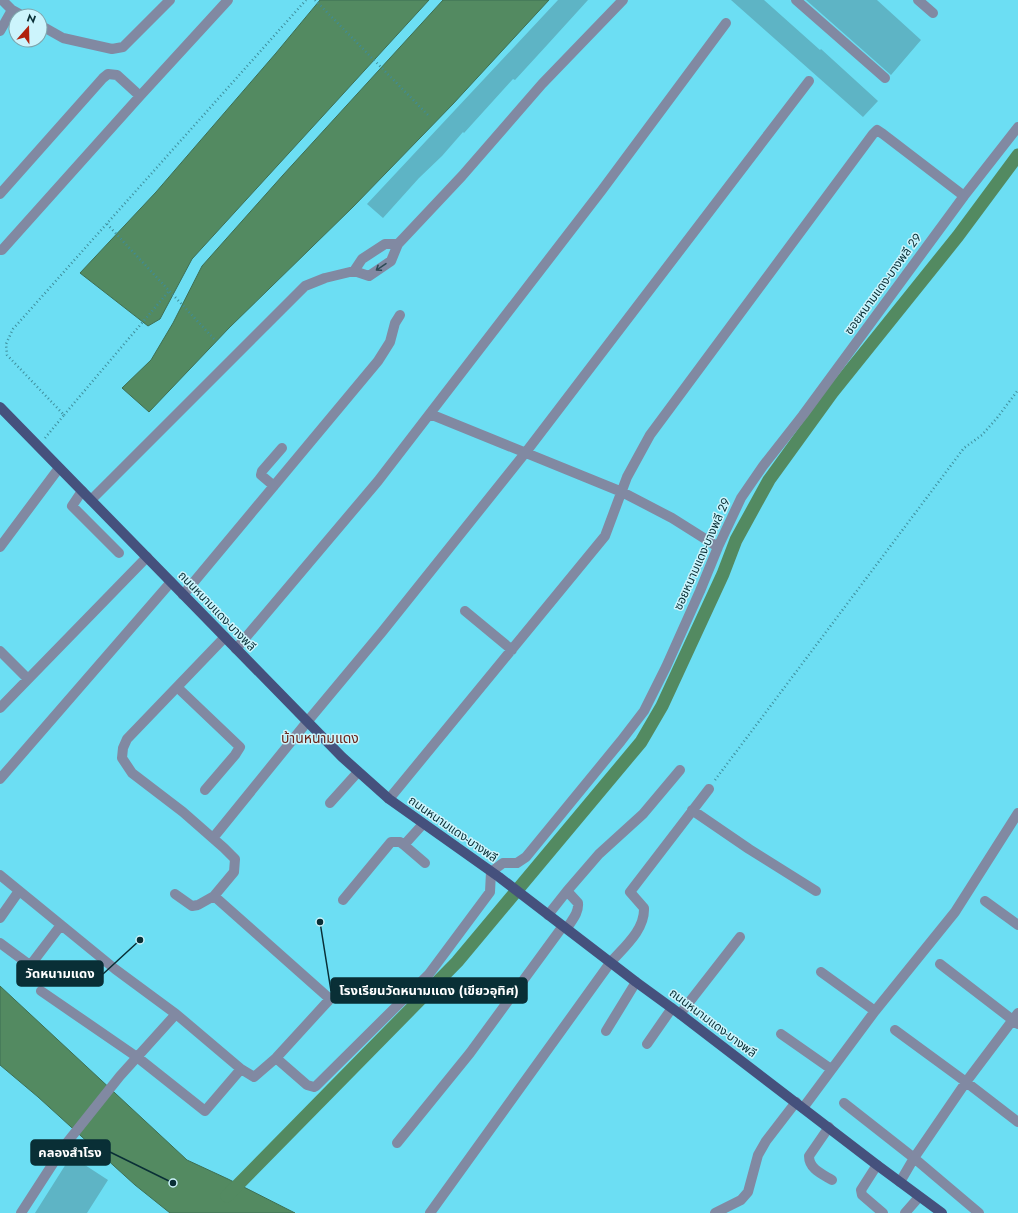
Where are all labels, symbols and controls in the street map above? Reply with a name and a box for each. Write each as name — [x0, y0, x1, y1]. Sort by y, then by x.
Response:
north arrow — [8, 8, 48, 48]
text: N — [25, 10, 38, 28]
street label: ซอยหนามแดง-บางพลี 29 — [840, 230, 926, 338]
one-way arrow — [376, 263, 387, 271]
street label: ซอยหนามแดง-บางพลี 29 — [669, 495, 735, 613]
street label: ถนนหนามแดง-บางพลี — [174, 567, 260, 655]
district label: บ้านหนามแดง — [281, 728, 359, 748]
street label: ถนนหนามแดง-บางพลี — [405, 791, 501, 867]
callout: วัดหนามแดง — [17, 961, 103, 986]
text: วัดหนามแดง — [25, 964, 95, 983]
callout: โรงเรียนวัดหนามแดง (เขียวอุทิศ) — [331, 978, 527, 1003]
text: โรงเรียนวัดหนามแดง (เขียวอุทิศ) — [339, 981, 519, 1000]
street label: ถนนหนามแดง-บางพลี — [665, 984, 761, 1062]
callout: คลองสำโรง — [31, 1140, 110, 1165]
text: คลองสำโรง — [38, 1143, 102, 1162]

